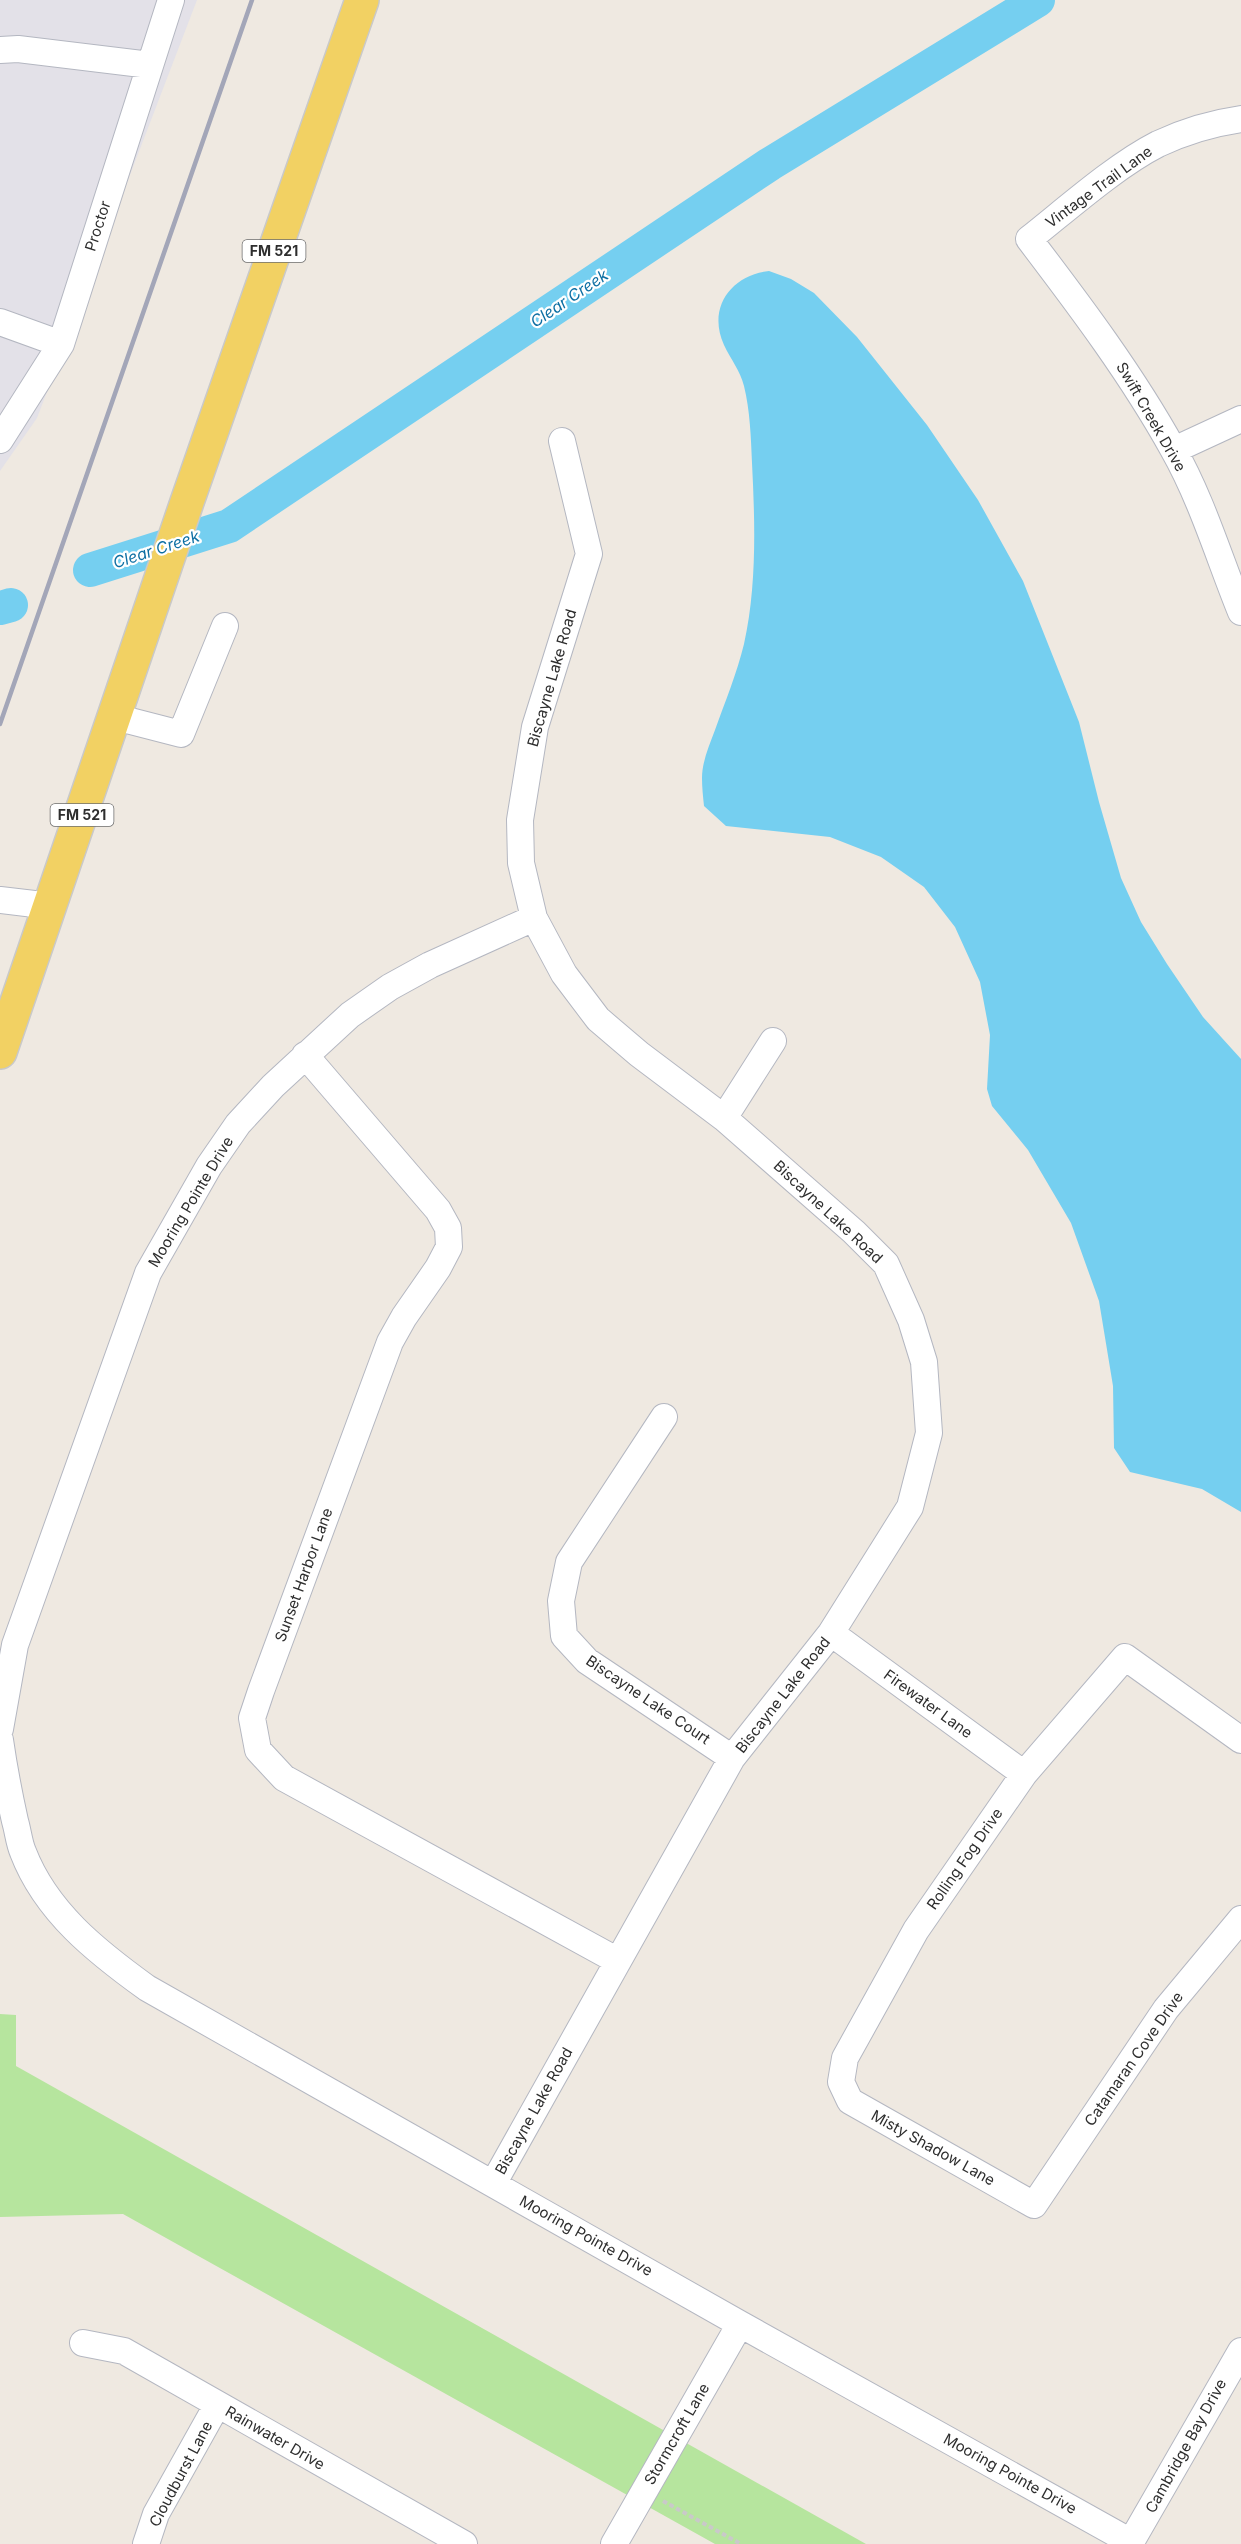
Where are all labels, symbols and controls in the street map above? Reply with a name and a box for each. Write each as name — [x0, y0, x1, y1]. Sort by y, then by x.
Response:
street label: Vintage Trail Lane — [1042, 141, 1156, 232]
street label: Proctor — [80, 198, 115, 253]
road number: FM 521 — [242, 240, 306, 262]
water label: Clear Creek — [526, 264, 612, 331]
street label: Swift Creek Drive — [1112, 359, 1190, 475]
water label: Clear Creek — [110, 526, 202, 572]
street label: Biscayne Lake Road — [523, 607, 580, 749]
road number: FM 521 — [50, 804, 113, 826]
street label: Mooring Pointe Drive — [144, 1133, 237, 1271]
street label: Biscayne Lake Road — [770, 1156, 887, 1267]
street label: Sunset Harbor Lane — [270, 1505, 337, 1644]
street label: Biscayne Lake Road — [731, 1633, 834, 1757]
street label: Biscayne Lake Court — [582, 1651, 714, 1748]
street label: Firewater Lane — [880, 1665, 976, 1742]
street label: Rolling Fog Drive — [923, 1804, 1007, 1913]
street label: Catamaran Cove Drive — [1080, 1988, 1187, 2129]
street label: Biscayne Lake Road — [491, 2044, 576, 2178]
street label: Misty Shadow Lane — [868, 2106, 999, 2190]
street label: Mooring Pointe Drive — [516, 2191, 656, 2280]
street label: Cambridge Bay Drive — [1141, 2375, 1230, 2516]
street label: Stormcroft Lane — [640, 2380, 713, 2488]
street label: Rainwater Drive — [222, 2401, 328, 2474]
street label: Cloudburst Lane — [145, 2418, 216, 2530]
street label: Mooring Pointe Drive — [940, 2429, 1080, 2518]

